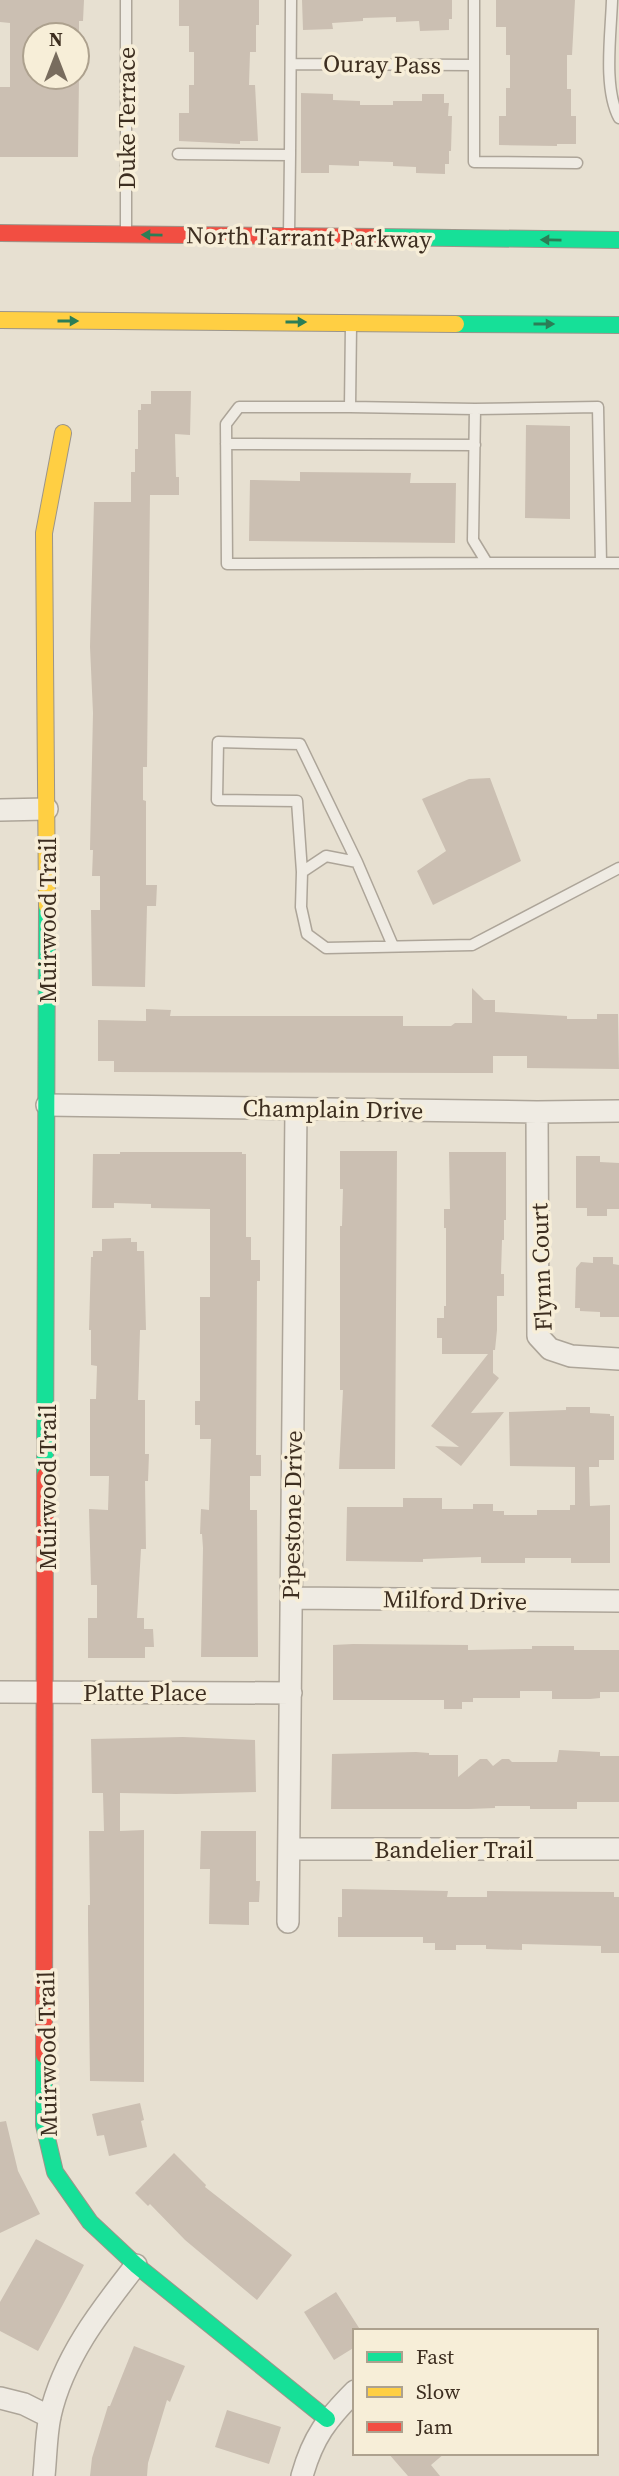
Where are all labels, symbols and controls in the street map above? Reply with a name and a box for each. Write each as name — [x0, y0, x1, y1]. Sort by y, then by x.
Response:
north arrow — [21, 21, 91, 91]
text: N — [49, 26, 63, 52]
street label: Ouray Pass — [323, 46, 441, 82]
street label: Duke Terrace — [110, 47, 143, 189]
street label: North Tarrant Parkway — [186, 218, 433, 256]
one-way arrow — [141, 229, 163, 241]
one-way arrow — [540, 234, 562, 245]
one-way arrow — [57, 315, 79, 326]
one-way arrow — [285, 316, 307, 328]
one-way arrow — [533, 318, 555, 330]
street label: Muirwood Trail — [31, 837, 64, 1003]
street label: Champlain Drive — [242, 1091, 424, 1127]
street label: Flynn Court — [522, 1202, 560, 1332]
street label: Muirwood Trail — [31, 1404, 64, 1570]
street label: Pipestone Drive — [274, 1430, 310, 1600]
street label: Milford Drive — [383, 1582, 527, 1618]
street label: Platte Place — [83, 1676, 207, 1709]
street label: Bandelier Trail — [374, 1833, 534, 1866]
street label: Muirwood Trail — [29, 1971, 65, 2137]
legend — [353, 2329, 598, 2455]
text: Fast — [416, 2342, 454, 2371]
text: Slow — [416, 2377, 460, 2406]
text: Jam — [415, 2412, 453, 2441]

